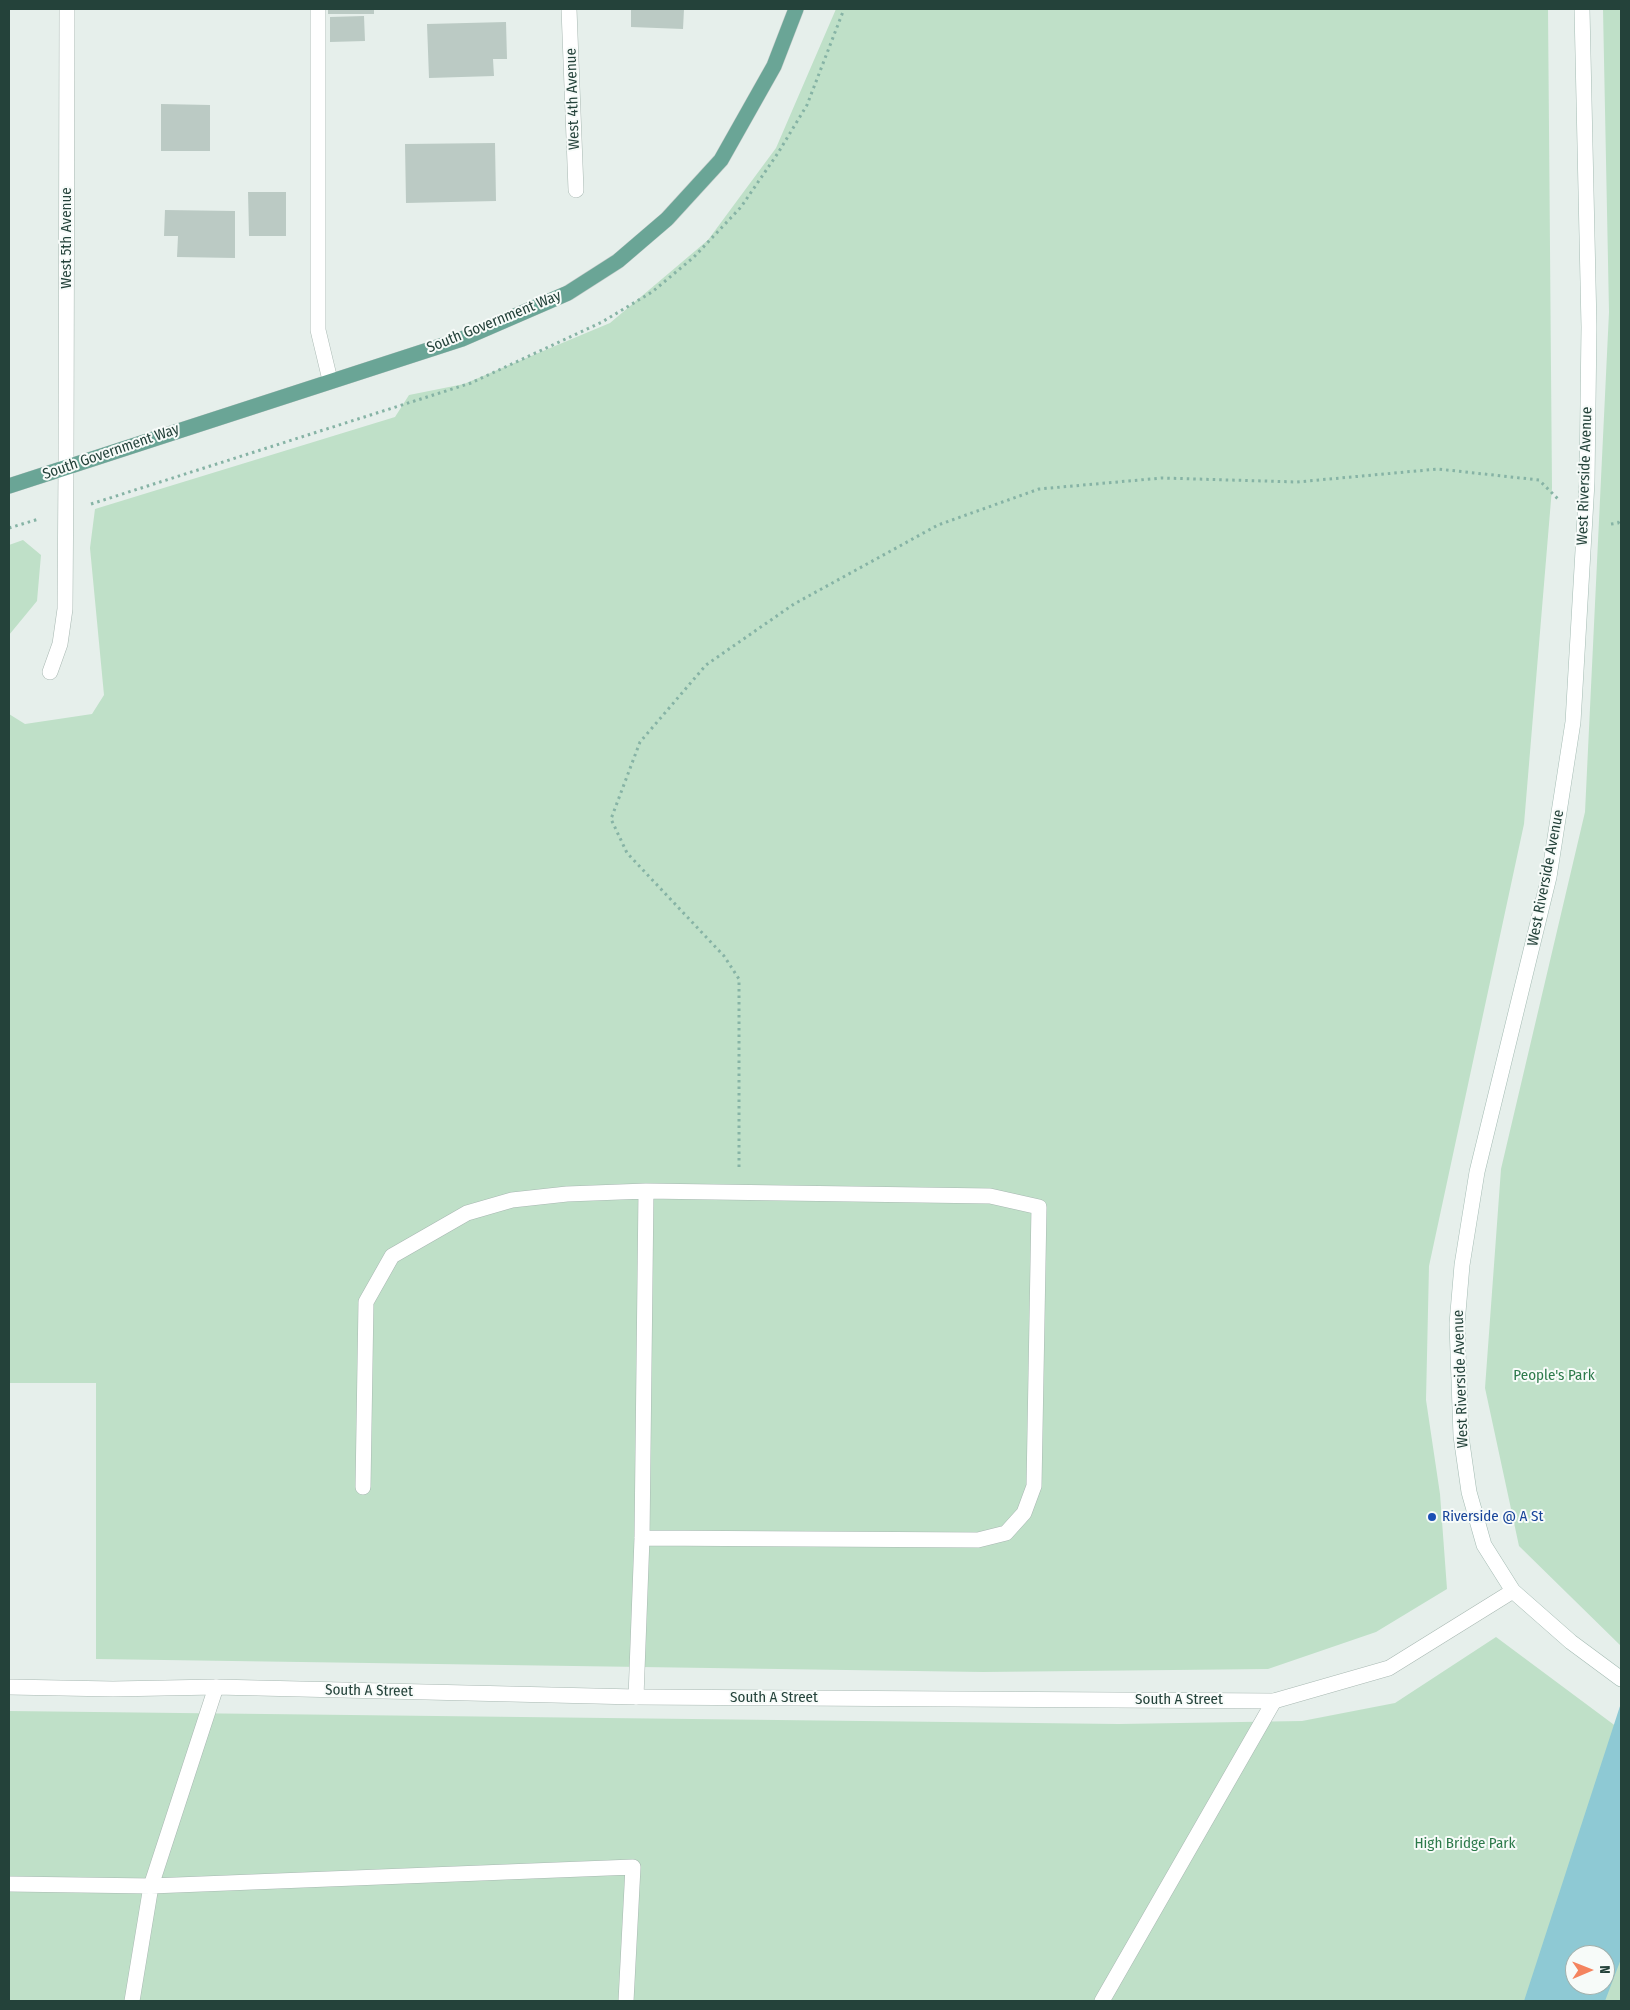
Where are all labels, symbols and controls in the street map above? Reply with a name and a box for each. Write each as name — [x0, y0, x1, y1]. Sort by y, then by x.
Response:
street label: West 4th Avenue — [562, 48, 584, 150]
street label: West 5th Avenue — [58, 187, 76, 289]
street label: South Government Way — [424, 287, 564, 357]
street label: West Riverside Avenue — [1574, 406, 1596, 546]
street label: South Government Way — [40, 420, 182, 484]
street label: West Riverside Avenue — [1524, 808, 1568, 948]
street label: West Riverside Avenue — [1450, 1309, 1472, 1449]
park label: People's Park — [1513, 1367, 1595, 1385]
place label: Riverside @ A St — [1442, 1508, 1543, 1526]
marker: Riverside @ A St — [1426, 1511, 1438, 1523]
street label: South A Street — [325, 1681, 413, 1701]
street label: South A Street — [730, 1689, 818, 1707]
street label: South A Street — [1135, 1691, 1223, 1709]
park label: High Bridge Park — [1415, 1835, 1515, 1853]
north arrow — [1565, 1945, 1615, 1995]
text: N — [1596, 1965, 1613, 1974]

